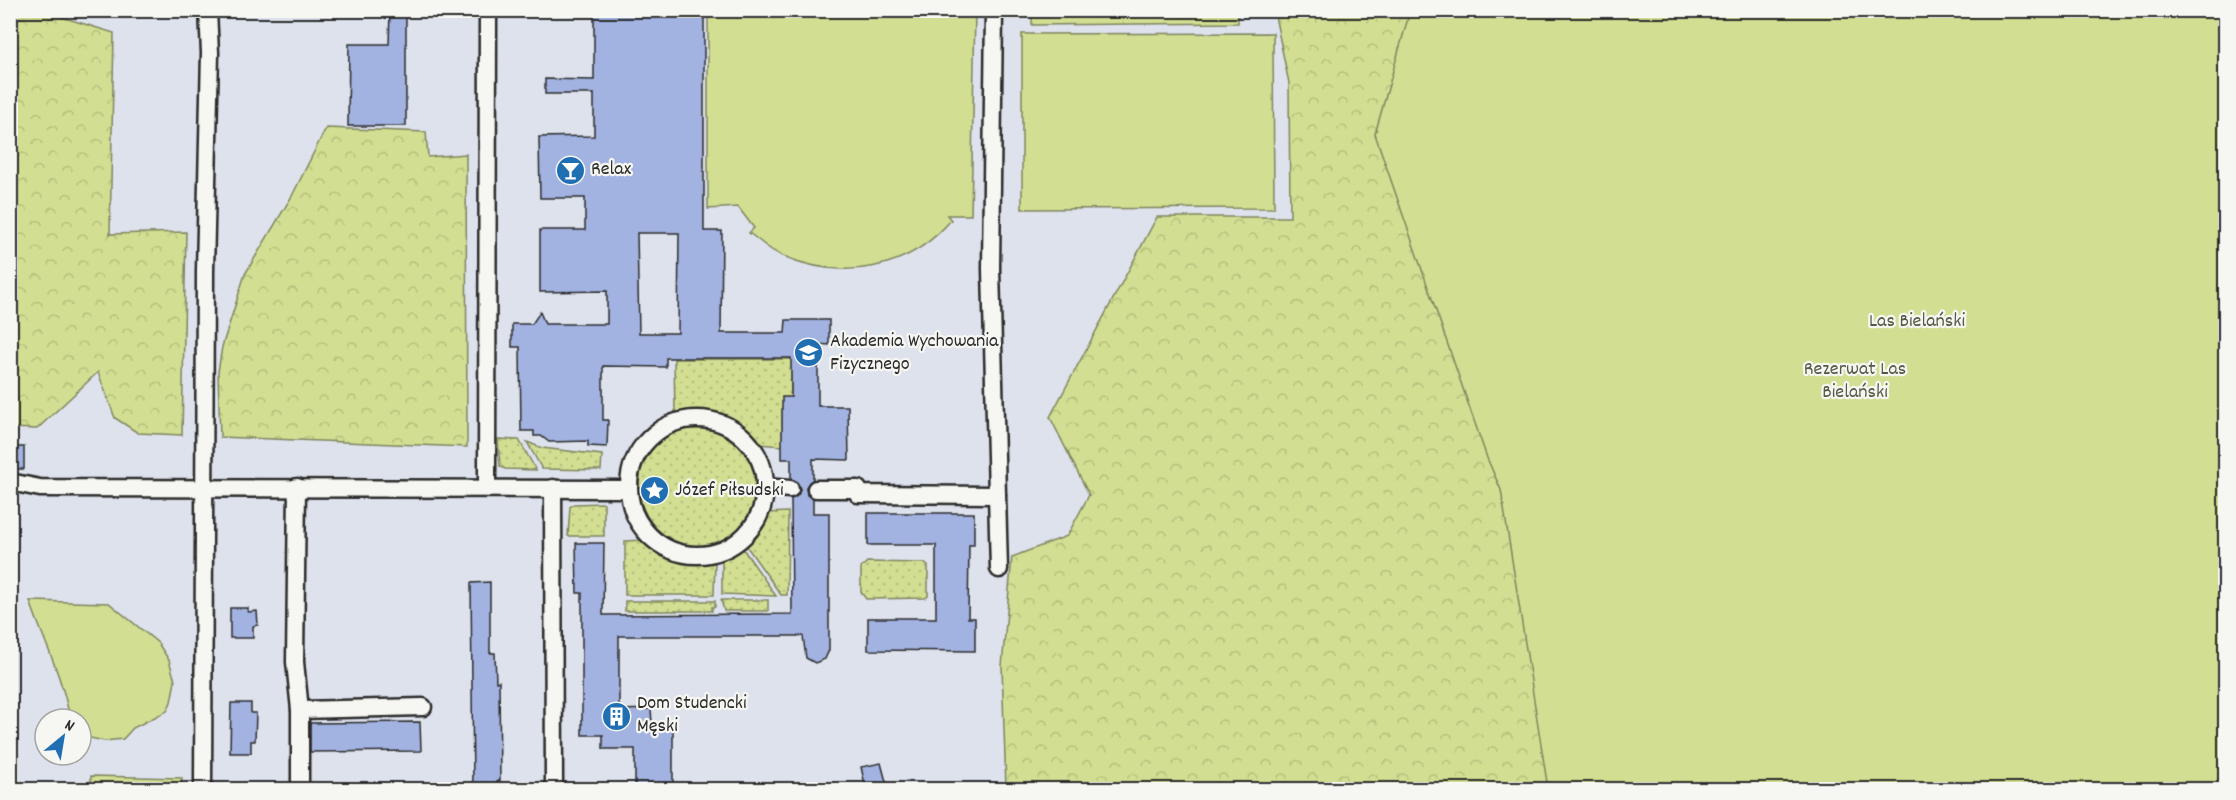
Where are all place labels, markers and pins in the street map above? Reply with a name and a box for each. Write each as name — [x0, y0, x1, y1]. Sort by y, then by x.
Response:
bar icon: Relax — [554, 154, 586, 186]
place label: Relax — [591, 156, 632, 184]
place label: Akademia Wychowania Fizycznego — [830, 328, 999, 379]
school or university icon: Akademia Wychowania Fizycznego — [793, 337, 825, 369]
place icon: Józef Piłsudski — [638, 475, 670, 507]
place label: Józef Piłsudski — [675, 477, 784, 505]
place label: Dom Studencki Męski — [637, 690, 747, 741]
building icon: Dom Studencki Męski — [600, 700, 632, 732]

